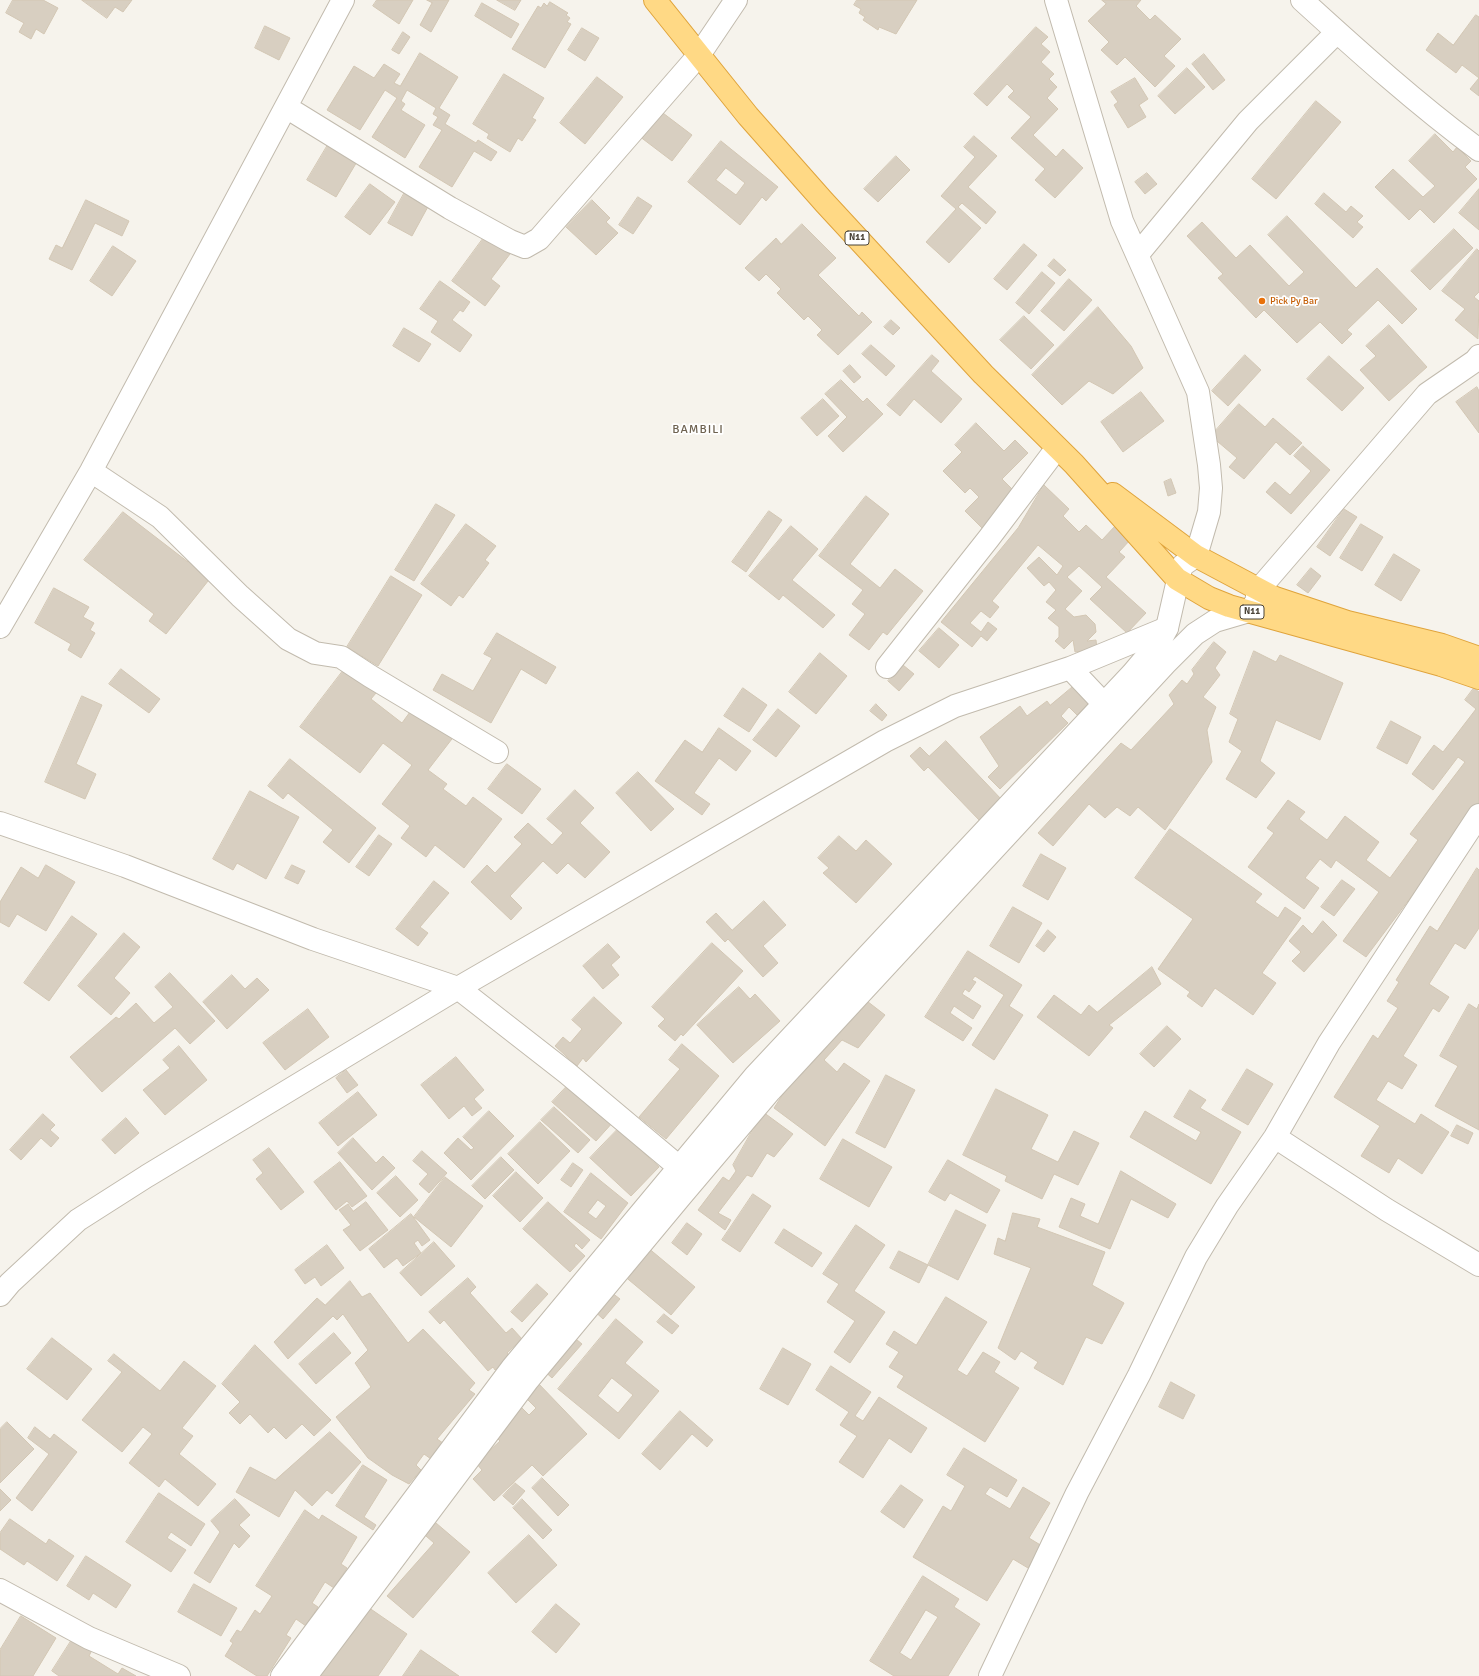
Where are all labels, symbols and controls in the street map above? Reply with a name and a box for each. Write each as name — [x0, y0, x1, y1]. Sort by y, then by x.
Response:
road number: N11 — [845, 231, 869, 245]
place label: Pick Py Bar — [1270, 295, 1318, 307]
marker: Pick Py Bar — [1257, 296, 1267, 306]
district label: BAMBILI — [672, 423, 724, 437]
road number: N11 — [1240, 605, 1264, 619]

